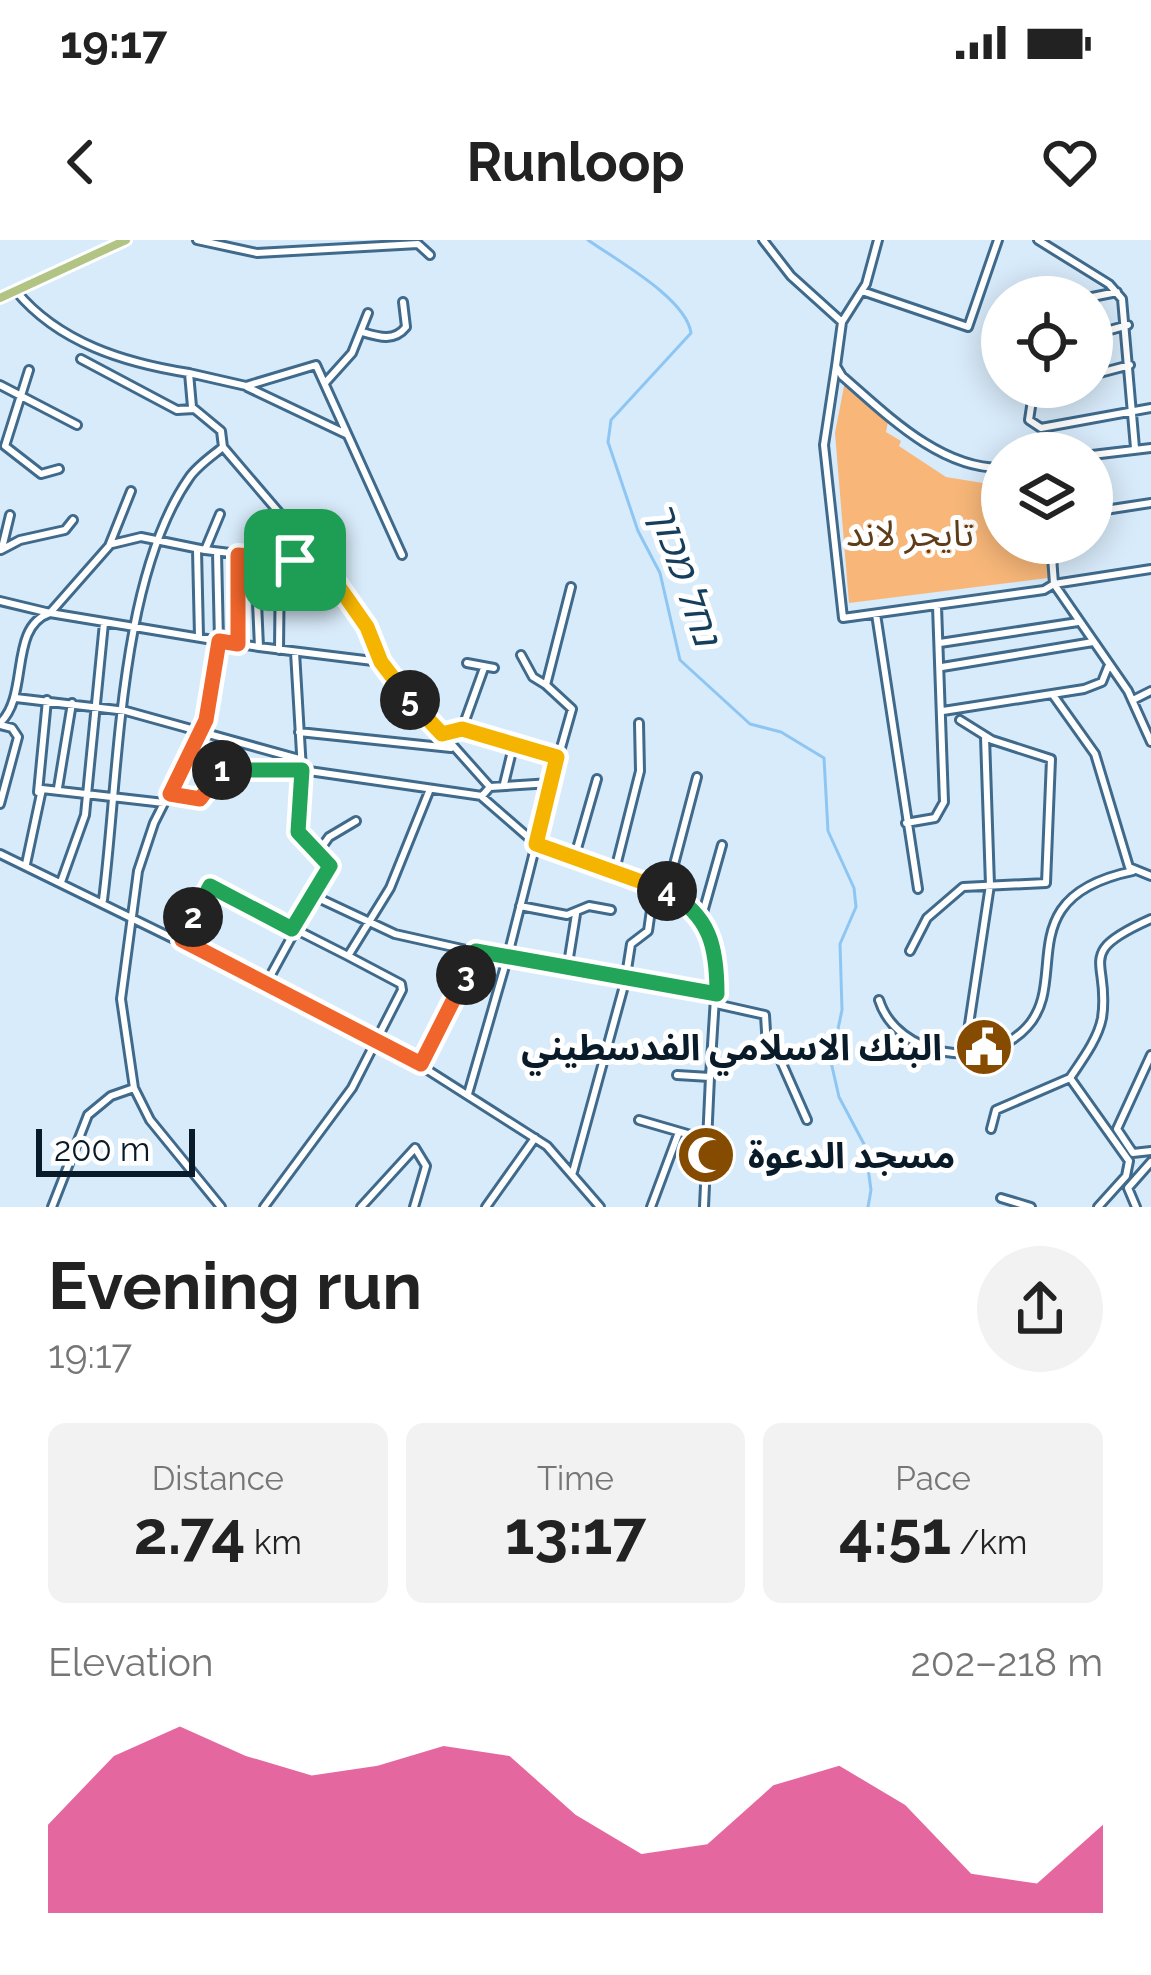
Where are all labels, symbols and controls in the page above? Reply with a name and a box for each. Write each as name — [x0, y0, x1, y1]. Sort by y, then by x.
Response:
text: 19:17 — [60, 16, 167, 69]
icon: back — [48, 129, 114, 195]
icon: heart — [1037, 129, 1103, 195]
text: Runloop — [466, 130, 685, 194]
map controls — [981, 276, 1113, 564]
button: locate — [981, 276, 1113, 408]
button: layers — [981, 432, 1113, 564]
water label: נחל מכוך — [639, 495, 732, 653]
pin — [244, 509, 346, 611]
park label: تايجر لاند — [846, 512, 974, 555]
icon: arrive — [262, 527, 328, 593]
pin: 5 — [380, 670, 440, 730]
text: 5 — [401, 680, 419, 719]
pin: 1 — [192, 740, 252, 800]
text: 1 — [214, 750, 230, 789]
pin: 4 — [637, 861, 697, 921]
text: 4 — [658, 871, 676, 910]
pin: 2 — [163, 887, 223, 947]
text: 2 — [184, 897, 202, 936]
pin: 3 — [436, 945, 496, 1005]
text: 3 — [457, 955, 475, 994]
public building icon: البنك الاسلامي الفدسطيني — [953, 1016, 1015, 1078]
place label: البنك الاسلامي الفدسطيني — [521, 1026, 942, 1076]
scale bar — [36, 1123, 195, 1176]
mosque icon: مسجد الدعوة — [675, 1124, 737, 1186]
text: 200 m — [54, 1130, 150, 1169]
place label: مسجد الدعوة — [748, 1134, 955, 1176]
button: share — [977, 1246, 1103, 1372]
text: Evening run — [48, 1247, 422, 1324]
text: 19:17 — [48, 1331, 132, 1377]
text: Distance — [152, 1459, 284, 1498]
text: Time — [537, 1459, 614, 1498]
text: Pace — [895, 1459, 971, 1498]
text: 2.74 — [134, 1498, 246, 1568]
text: 13:17 — [505, 1498, 646, 1568]
text: 4:51 — [839, 1498, 951, 1568]
text: km — [246, 1523, 302, 1562]
text: /km — [951, 1523, 1027, 1562]
text: Elevation — [48, 1639, 214, 1685]
text: 202–218 m — [910, 1639, 1103, 1685]

